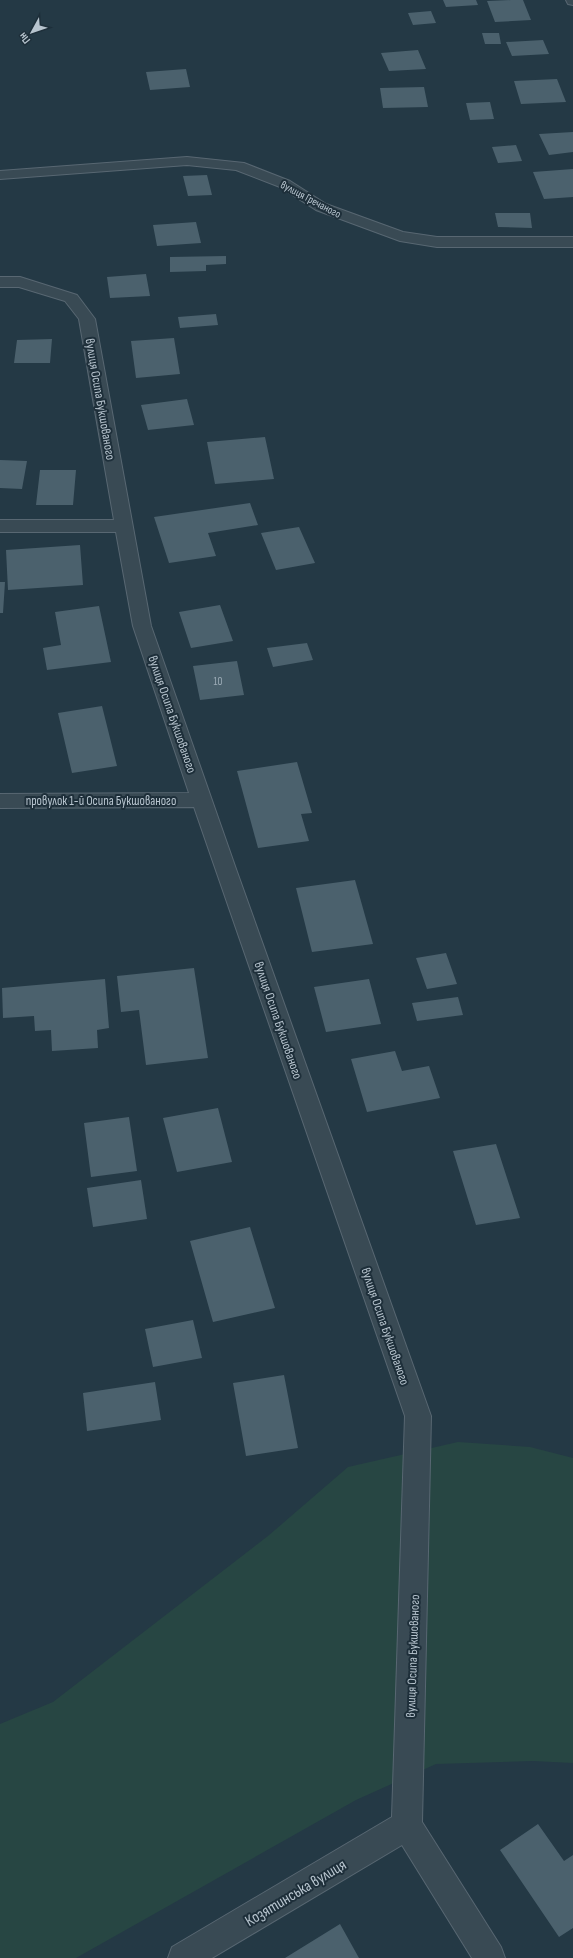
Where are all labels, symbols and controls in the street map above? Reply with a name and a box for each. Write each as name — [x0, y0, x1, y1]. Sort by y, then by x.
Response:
north arrow — [12, 12, 52, 52]
text: Пн — [16, 30, 33, 46]
street label: вулиця Гречаного — [278, 178, 344, 221]
street label: вулиця Осипа Букшованого — [81, 337, 119, 461]
street label: вулиця Осипа Букшованого — [144, 654, 200, 775]
house number: 10 — [214, 675, 222, 688]
street label: провулок 1-й Осипа Букшованого — [26, 793, 176, 809]
street label: вулиця Осипа Букшованого — [250, 960, 306, 1081]
street label: вулиця Осипа Букшованого — [357, 1266, 413, 1387]
street label: вулиця Осипа Букшованого — [403, 1594, 423, 1718]
street label: Козятинська вулиця — [242, 1856, 350, 1931]

